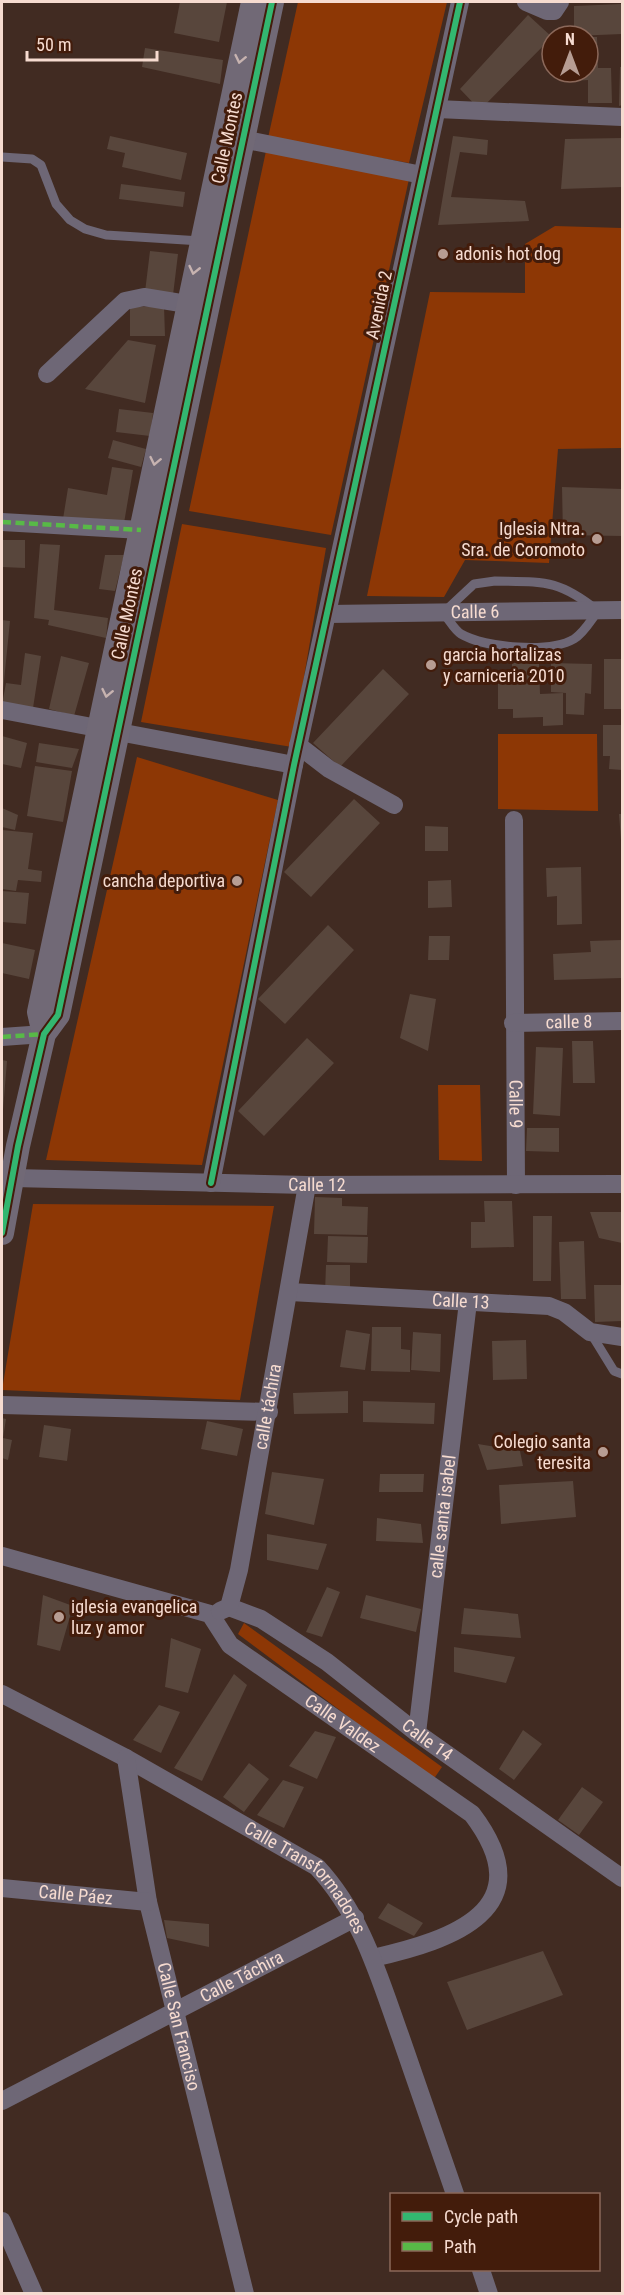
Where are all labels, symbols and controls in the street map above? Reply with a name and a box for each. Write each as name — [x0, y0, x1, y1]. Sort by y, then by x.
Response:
scale bar — [27, 24, 158, 62]
north arrow — [540, 24, 600, 84]
text: N — [565, 30, 575, 49]
text: 50 m — [36, 34, 71, 55]
one-way arrow — [235, 53, 248, 63]
street label: Calle Montes — [207, 90, 246, 186]
place label: adonis hot dog — [455, 243, 561, 264]
marker: adonis hot dog — [436, 247, 450, 261]
one-way arrow — [189, 264, 202, 274]
street label: Avenida 2 — [361, 269, 396, 341]
one-way arrow — [149, 455, 162, 465]
place label: Iglesia Ntra. Sra. de Coromoto — [461, 518, 585, 560]
marker: Iglesia Ntra. Sra. de Coromoto — [590, 532, 604, 546]
street label: Calle Montes — [107, 566, 146, 662]
street label: Calle 6 — [451, 601, 499, 622]
place label: garcia hortalizas y carniceria 2010 — [443, 644, 565, 686]
marker: garcia hortalizas y carniceria 2010 — [424, 658, 438, 672]
one-way arrow — [101, 687, 114, 697]
place label: cancha deportiva — [103, 870, 225, 891]
marker: cancha deportiva — [230, 874, 244, 888]
street label: calle 8 — [545, 1011, 593, 1032]
street label: Calle 9 — [505, 1080, 527, 1128]
street label: Calle 12 — [288, 1174, 346, 1195]
street label: Calle 13 — [432, 1289, 490, 1313]
street label: calle táchira — [249, 1362, 285, 1451]
place label: Colegio santa teresita — [494, 1431, 591, 1473]
marker: Colegio santa teresita — [596, 1445, 610, 1459]
street label: calle santa isabel — [424, 1454, 460, 1579]
place label: iglesia evangelica luz y amor — [71, 1596, 197, 1638]
marker: iglesia evangelica luz y amor — [52, 1610, 66, 1624]
street label: Calle Valdez — [301, 1689, 385, 1757]
street label: Calle 14 — [398, 1714, 457, 1765]
street label: Calle Transformadores — [241, 1817, 371, 1937]
street label: Calle Páez — [38, 1881, 114, 1909]
street label: Calle Táchira — [196, 1946, 287, 2007]
street label: Calle San Franciso — [153, 1960, 205, 2093]
legend — [390, 2193, 600, 2271]
text: Cycle path — [444, 2206, 518, 2227]
text: Path — [444, 2236, 477, 2257]

